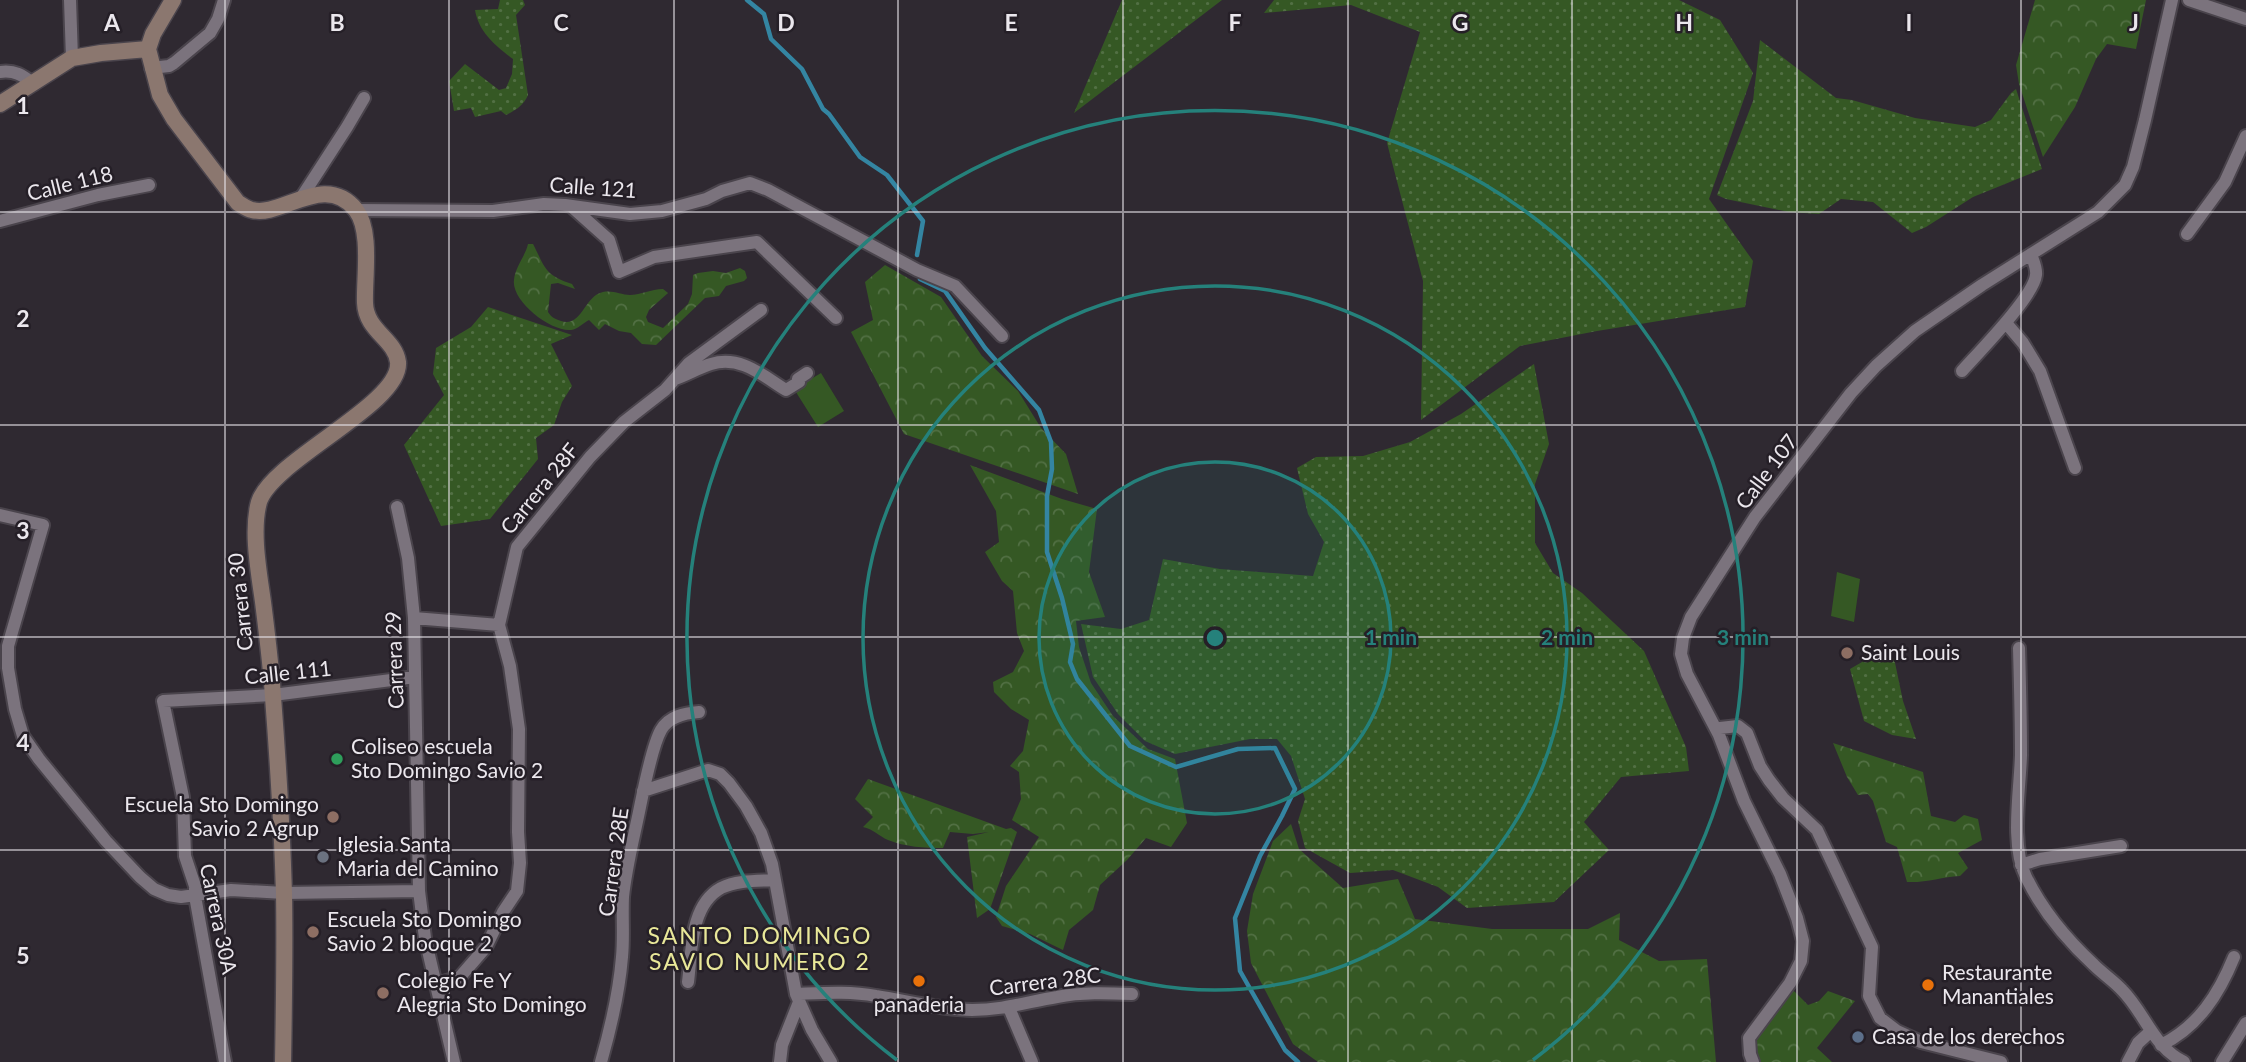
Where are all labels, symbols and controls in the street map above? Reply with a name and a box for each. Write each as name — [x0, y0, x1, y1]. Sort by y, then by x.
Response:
text: A — [103, 8, 121, 36]
text: B — [329, 8, 345, 36]
text: C — [553, 8, 569, 36]
text: D — [777, 8, 795, 36]
text: E — [1004, 8, 1018, 36]
text: F — [1228, 8, 1242, 36]
text: G — [1452, 8, 1468, 36]
text: H — [1675, 8, 1693, 36]
text: I — [1906, 8, 1912, 36]
text: J — [2129, 8, 2139, 36]
text: 1 — [16, 91, 30, 119]
street label: Calle 118 — [24, 160, 115, 205]
street label: Calle 121 — [549, 171, 638, 202]
text: 2 — [16, 304, 30, 332]
street label: Calle 107 — [1730, 429, 1802, 514]
street label: Carrera 28F — [495, 437, 583, 539]
text: 3 — [16, 516, 30, 544]
street label: Carrera 30 — [222, 552, 257, 652]
street label: Carrera 29 — [379, 611, 408, 709]
text: 1 min — [1365, 624, 1417, 649]
text: 2 min — [1541, 624, 1593, 649]
text: 3 min — [1717, 624, 1769, 649]
centre of rings — [1203, 626, 1227, 650]
place label: Saint Louis — [1861, 639, 1960, 664]
marker: Saint Louis — [1839, 645, 1855, 661]
street label: Calle 111 — [243, 655, 333, 689]
text: 4 — [16, 728, 30, 756]
place label: Coliseo escuela Sto Domingo Savio 2 — [351, 733, 543, 782]
marker: Coliseo escuela Sto Domingo Savio 2 — [329, 751, 345, 767]
place label: Escuela Sto Domingo Savio 2 Agrup — [124, 791, 319, 840]
street label: Carrera 28E — [592, 805, 633, 918]
marker: Escuela Sto Domingo Savio 2 Agrup — [325, 809, 341, 825]
place label: Iglesia Santa Maria del Camino — [337, 831, 499, 880]
marker: Iglesia Santa Maria del Camino — [315, 849, 331, 865]
street label: Carrera 30A — [196, 861, 244, 977]
place label: Escuela Sto Domingo Savio 2 blooque 2 — [327, 906, 522, 955]
district label: SANTO DOMINGO SAVIO NUMERO 2 — [648, 921, 872, 975]
marker: Escuela Sto Domingo Savio 2 blooque 2 — [305, 924, 321, 940]
text: 5 — [16, 941, 30, 969]
place label: Restaurante Manantiales — [1942, 959, 2054, 1008]
street label: Carrera 28C — [988, 961, 1102, 1000]
place label: Colegio Fe Y Alegria Sto Domingo — [397, 967, 587, 1016]
marker: panaderia — [911, 973, 927, 989]
marker: Restaurante Manantiales — [1920, 977, 1936, 993]
marker: Colegio Fe Y Alegria Sto Domingo — [375, 985, 391, 1001]
place label: panaderia — [874, 991, 964, 1016]
place label: Casa de los derechos — [1872, 1023, 2065, 1048]
marker: Casa de los derechos — [1850, 1029, 1866, 1045]

